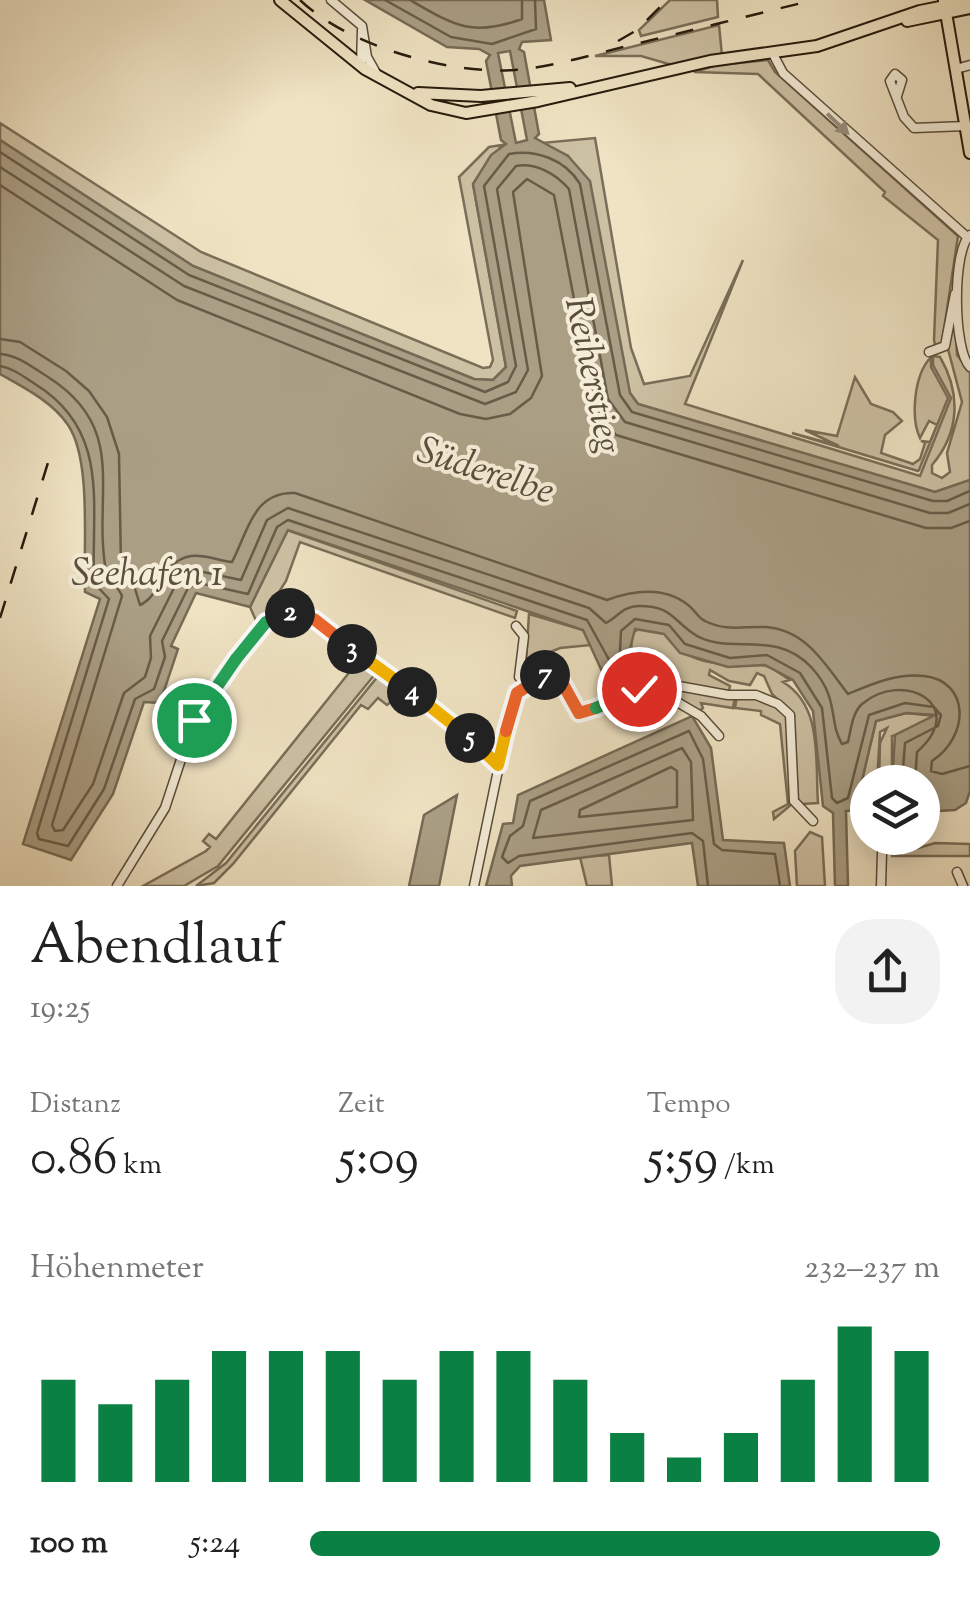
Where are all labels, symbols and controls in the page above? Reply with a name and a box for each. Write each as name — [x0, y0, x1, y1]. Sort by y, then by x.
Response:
one-way arrow — [826, 112, 850, 135]
water label: Reiherstieg — [548, 292, 634, 460]
water label: Süderelbe — [409, 425, 561, 521]
water label: Seehafen 1 — [71, 549, 223, 603]
pin: 2 — [265, 588, 315, 638]
text: 2 — [283, 593, 297, 633]
pin: 3 — [327, 624, 377, 674]
text: 3 — [346, 629, 358, 669]
pin — [597, 647, 682, 732]
pin: 7 — [520, 650, 570, 700]
text: 7 — [538, 655, 552, 695]
icon: check — [612, 662, 667, 717]
pin: 4 — [387, 667, 437, 717]
text: 4 — [405, 672, 419, 712]
pin — [152, 678, 237, 763]
icon: arrive — [167, 693, 222, 748]
pin: 5 — [445, 713, 495, 763]
text: 5 — [465, 718, 475, 758]
map controls — [850, 765, 940, 855]
button: layers — [850, 765, 940, 855]
text: Abendlauf — [30, 909, 283, 988]
button: share — [835, 919, 940, 1024]
text: 19:25 — [30, 986, 90, 1032]
text: Distanz — [30, 1085, 121, 1125]
text: Zeit — [338, 1085, 385, 1125]
text: Tempo — [647, 1085, 731, 1125]
text: 0.86 — [30, 1125, 118, 1197]
text: 5:09 — [338, 1125, 419, 1197]
text: 5:59 — [647, 1125, 718, 1197]
text: km — [118, 1146, 162, 1186]
text: /km — [718, 1146, 775, 1186]
text: Höhenmeter — [30, 1246, 204, 1292]
text: 232–237 m — [804, 1246, 940, 1292]
text: 100 m — [30, 1521, 108, 1567]
text: 5:24 — [190, 1521, 240, 1567]

